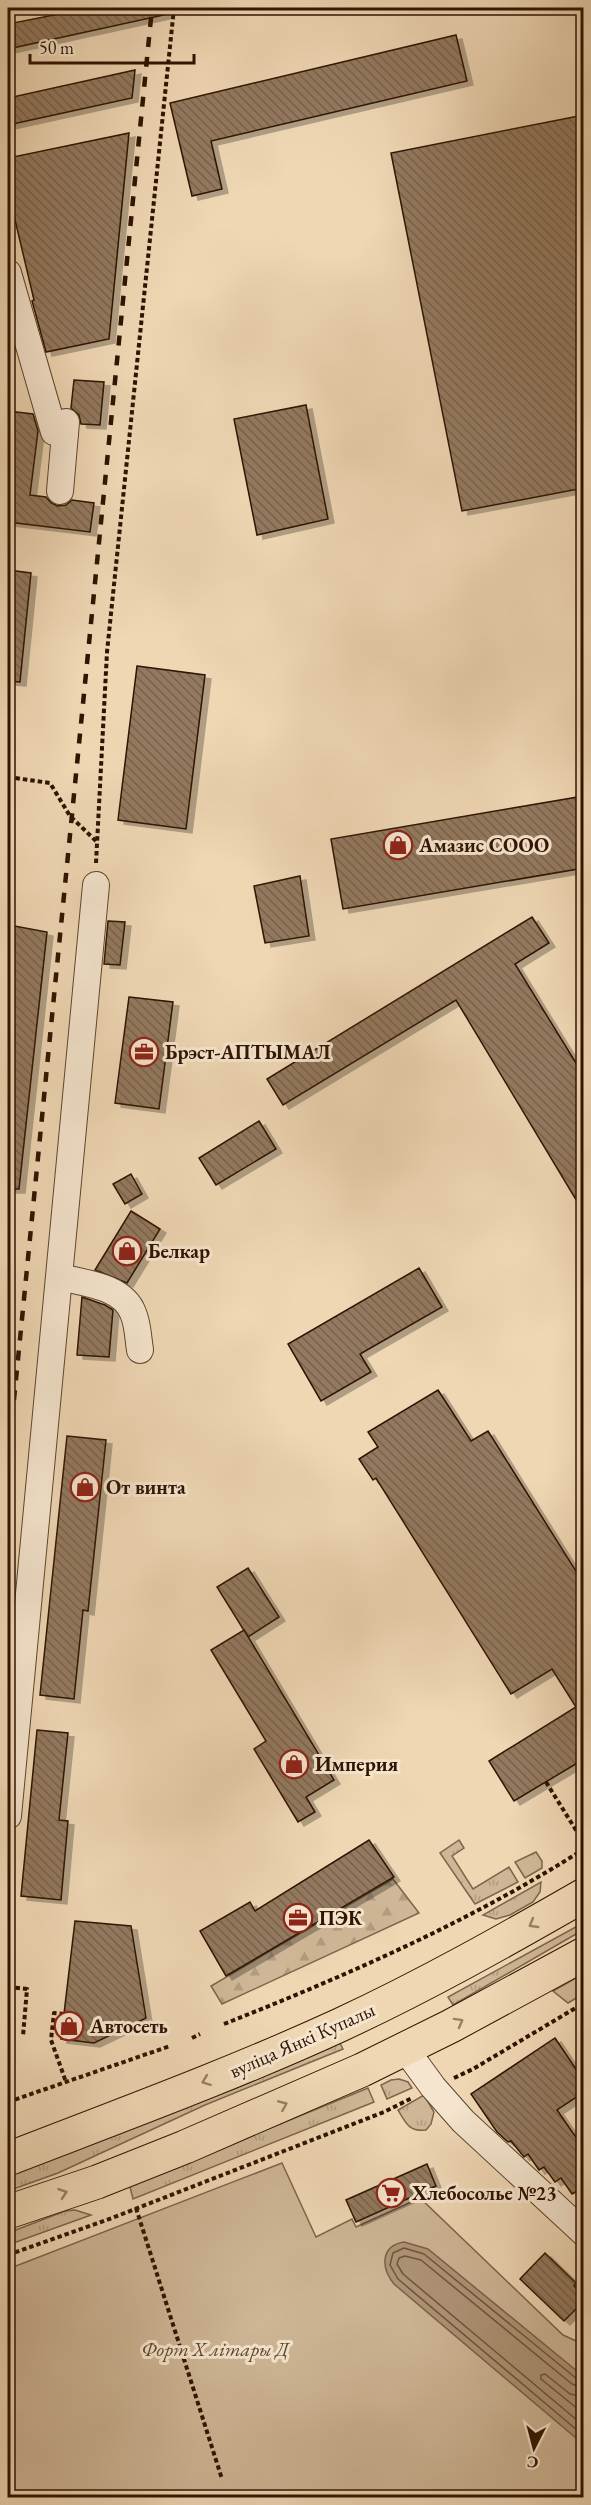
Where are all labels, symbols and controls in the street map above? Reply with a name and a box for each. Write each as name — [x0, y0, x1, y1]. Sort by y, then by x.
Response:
scale bar — [30, 27, 194, 65]
text: 50 m — [39, 36, 74, 59]
shop icon: Амазис СООО — [382, 829, 414, 861]
place label: Амазис СООО — [418, 832, 549, 858]
office icon: Брэст-АПТЫМАЛ — [128, 1036, 160, 1068]
place label: Брэст-АПТЫМАЛ — [165, 1039, 331, 1065]
shop icon: Белкар — [111, 1235, 143, 1267]
place label: Белкар — [148, 1238, 210, 1264]
shop icon: От винта — [69, 1471, 101, 1503]
place label: От винта — [106, 1474, 186, 1500]
shop icon: Империя — [278, 1748, 310, 1780]
place label: Империя — [315, 1751, 398, 1777]
office icon: ПЭК — [282, 1902, 314, 1934]
place label: ПЭК — [319, 1905, 363, 1931]
one-way arrow — [529, 1917, 539, 1929]
street label: вуліца Янкі Купалы — [225, 1996, 379, 2084]
shop icon: Автосеть — [53, 2010, 85, 2042]
place label: Автосеть — [89, 2013, 168, 2039]
one-way arrow — [453, 2018, 463, 2029]
one-way arrow — [201, 2074, 212, 2087]
one-way arrow — [276, 2100, 287, 2112]
supermarket icon: Хлебосолье №23 — [375, 2177, 407, 2209]
place label: Хлебосолье №23 — [411, 2180, 557, 2206]
one-way arrow — [57, 2188, 68, 2201]
park label: Форт X літары Д — [142, 2336, 290, 2362]
north arrow — [504, 2418, 564, 2478]
text: С — [526, 2451, 539, 2473]

